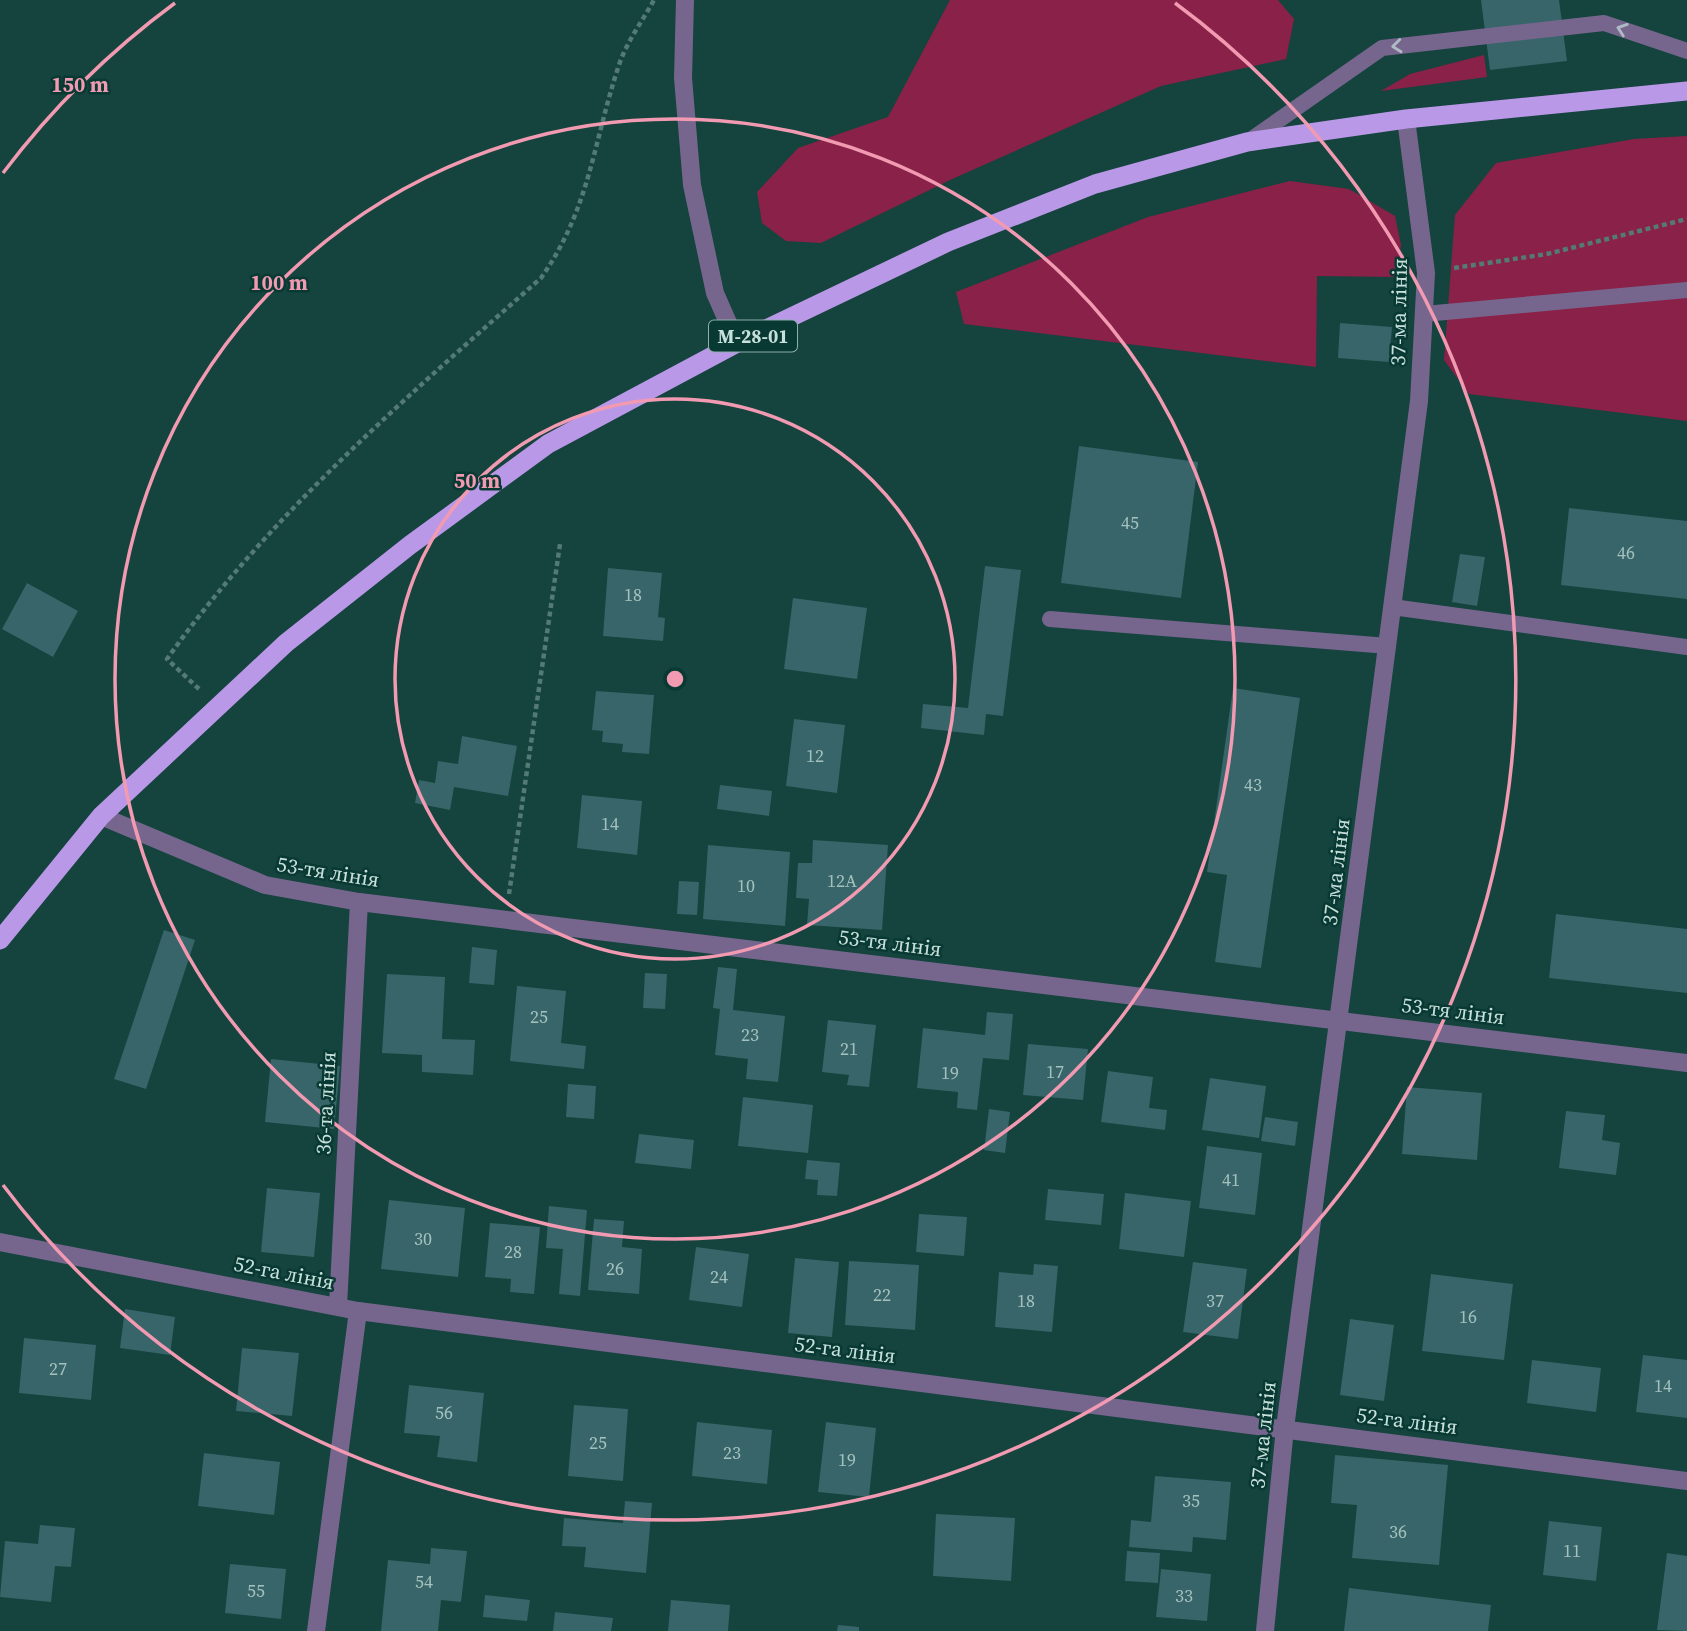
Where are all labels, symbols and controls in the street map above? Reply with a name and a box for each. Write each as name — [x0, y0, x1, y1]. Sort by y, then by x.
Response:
one-way arrow — [1617, 23, 1629, 38]
one-way arrow — [1391, 39, 1403, 54]
text: 150 m — [51, 70, 109, 99]
street label: 37-ма лінія — [1383, 258, 1414, 366]
text: 100 m — [250, 268, 308, 297]
road number: М-28-01 — [709, 320, 797, 352]
text: 50 m — [454, 466, 500, 495]
house number: 45 — [1121, 510, 1139, 535]
house number: 46 — [1617, 540, 1635, 565]
house number: 18 — [624, 582, 642, 607]
centre of rings — [663, 667, 687, 691]
house number: 12 — [806, 743, 824, 768]
house number: 43 — [1244, 772, 1262, 797]
house number: 14 — [601, 811, 619, 836]
street label: 37-ма лінія — [1315, 817, 1356, 927]
street label: 53-тя лінія — [275, 849, 381, 894]
house number: 12А — [827, 868, 857, 893]
house number: 10 — [737, 873, 755, 898]
street label: 53-тя лінія — [837, 922, 943, 963]
street label: 53-тя лінія — [1400, 990, 1506, 1031]
house number: 25 — [530, 1004, 548, 1029]
house number: 23 — [741, 1022, 759, 1047]
house number: 21 — [840, 1036, 858, 1061]
street label: 36-та лінія — [308, 1051, 343, 1155]
house number: 17 — [1046, 1059, 1064, 1084]
house number: 19 — [941, 1060, 959, 1085]
house number: 41 — [1222, 1167, 1240, 1192]
house number: 30 — [414, 1226, 432, 1251]
house number: 28 — [504, 1239, 522, 1264]
street label: 52-га лінія — [231, 1249, 337, 1296]
house number: 26 — [606, 1256, 624, 1281]
house number: 24 — [710, 1264, 728, 1289]
house number: 22 — [873, 1282, 891, 1307]
house number: 18 — [1017, 1288, 1035, 1313]
house number: 37 — [1206, 1288, 1224, 1313]
house number: 16 — [1459, 1304, 1477, 1329]
street label: 52-га лінія — [793, 1329, 897, 1370]
house number: 27 — [49, 1356, 67, 1381]
house number: 14 — [1654, 1373, 1672, 1398]
street label: 37-ма лінія — [1242, 1380, 1283, 1490]
house number: 56 — [435, 1400, 453, 1425]
street label: 52-га лінія — [1355, 1400, 1459, 1441]
house number: 25 — [589, 1430, 607, 1455]
house number: 23 — [723, 1440, 741, 1465]
house number: 19 — [838, 1447, 856, 1472]
house number: 35 — [1182, 1488, 1200, 1513]
house number: 36 — [1389, 1519, 1407, 1544]
house number: 11 — [1563, 1538, 1581, 1563]
house number: 54 — [415, 1569, 433, 1594]
house number: 55 — [247, 1578, 265, 1603]
house number: 33 — [1175, 1583, 1193, 1608]

